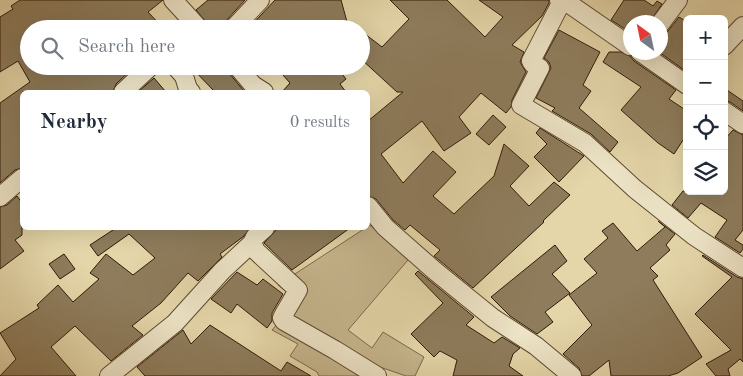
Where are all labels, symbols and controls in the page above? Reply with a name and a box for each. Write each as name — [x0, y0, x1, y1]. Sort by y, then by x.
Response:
north arrow — [623, 15, 668, 60]
map controls — [683, 15, 728, 195]
button: + — [683, 15, 728, 60]
search box — [20, 20, 370, 75]
icon: search — [38, 34, 66, 62]
text: Search here — [78, 38, 175, 57]
button: − — [683, 60, 728, 105]
button: locate — [683, 105, 728, 150]
text: Nearby — [40, 112, 108, 133]
text: 0 results — [290, 115, 350, 131]
button: layers — [683, 150, 728, 195]

